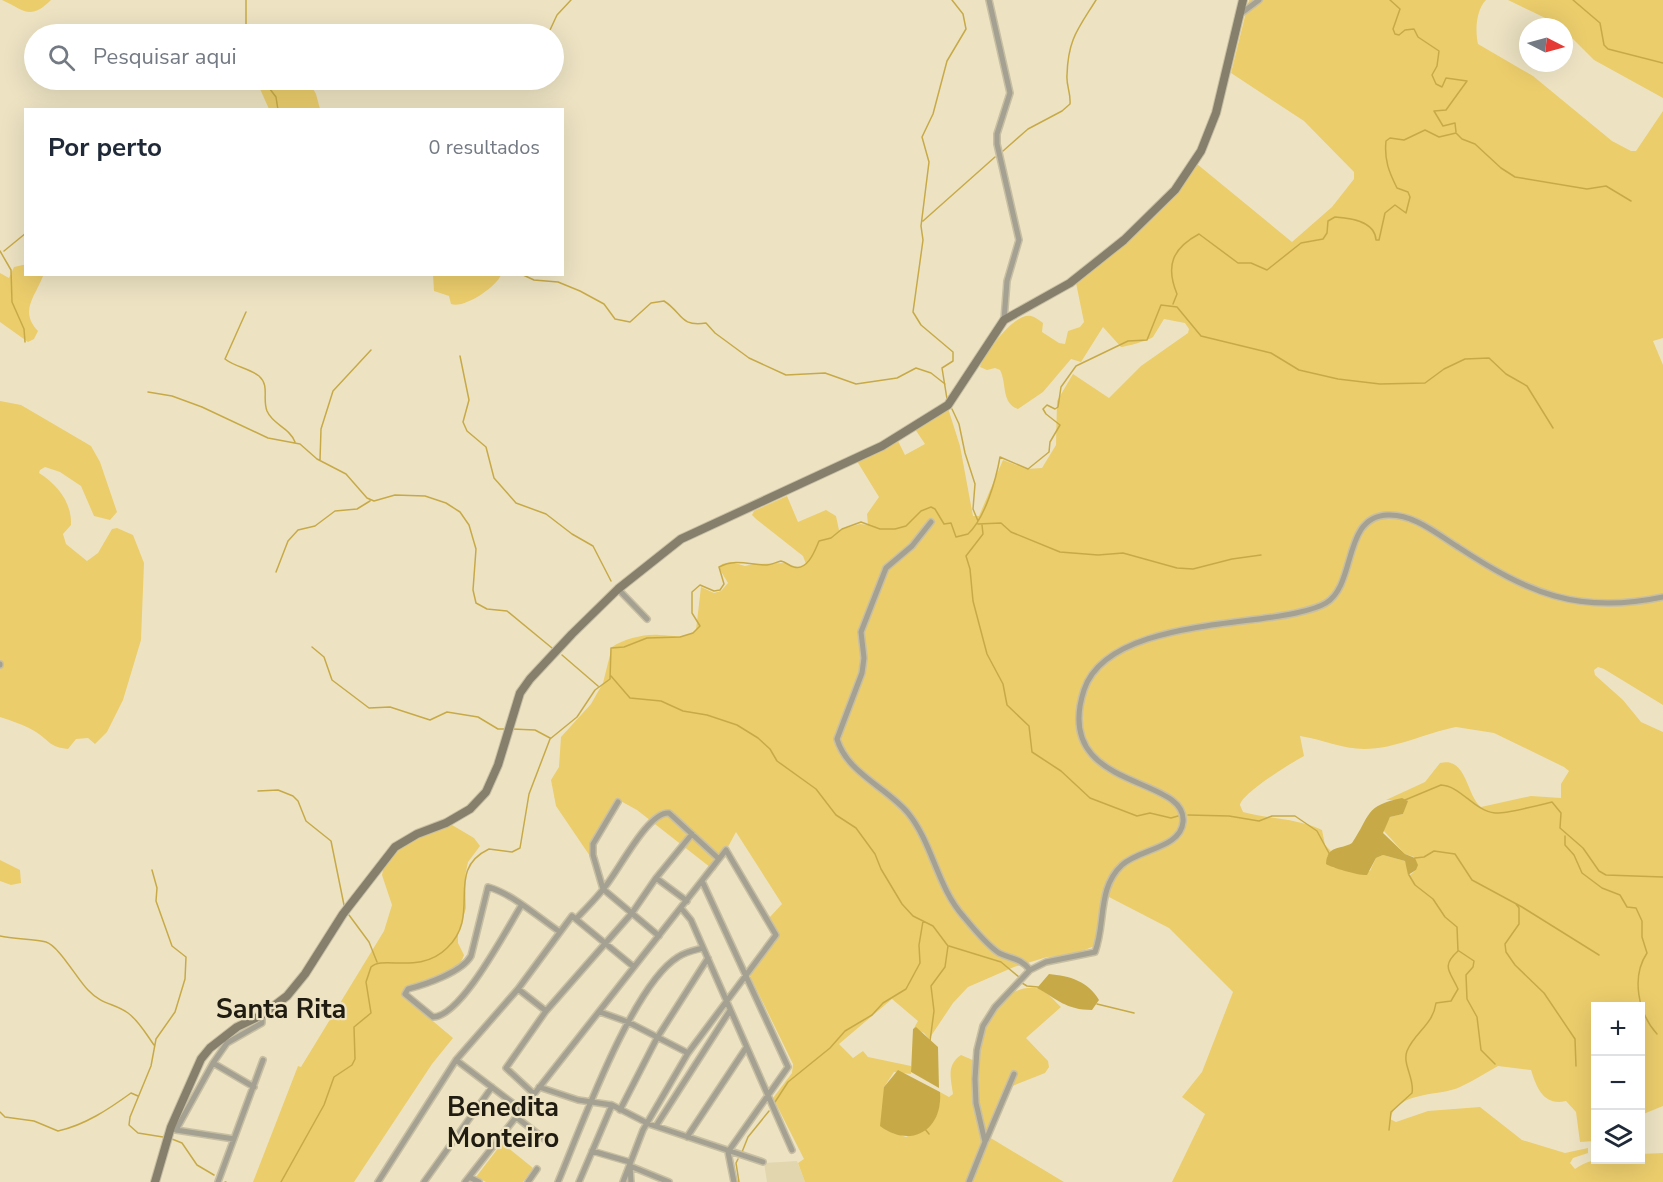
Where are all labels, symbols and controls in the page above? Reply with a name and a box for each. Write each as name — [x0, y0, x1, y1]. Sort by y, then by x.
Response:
north arrow — [1519, 18, 1573, 72]
search box — [24, 24, 564, 90]
icon: search — [45, 41, 78, 74]
text: Pesquisar aqui — [93, 42, 237, 72]
text: Por perto — [48, 130, 162, 165]
text: 0 resultados — [429, 134, 540, 161]
district label: Santa Rita — [216, 991, 346, 1028]
map controls — [1591, 1002, 1645, 1164]
button: + — [1591, 1002, 1645, 1056]
button: − — [1591, 1056, 1645, 1110]
district label: Benedita Monteiro — [447, 1089, 559, 1157]
button: layers — [1591, 1110, 1645, 1164]

